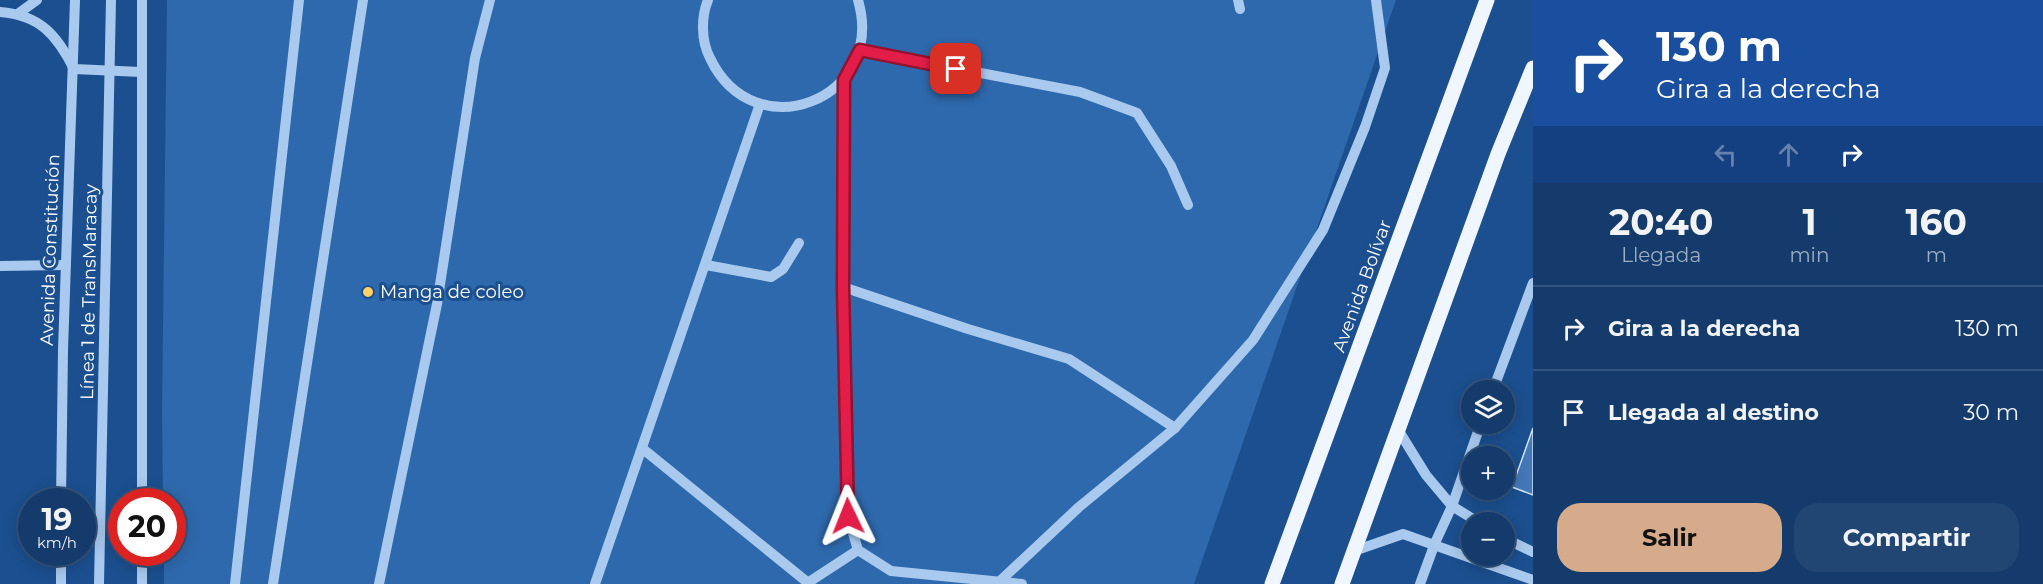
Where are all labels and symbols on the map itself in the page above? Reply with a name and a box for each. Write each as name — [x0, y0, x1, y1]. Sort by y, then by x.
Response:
pin — [930, 43, 981, 94]
street label: Avenida Constitución — [36, 154, 64, 346]
street label: Línea 1 de TransMaracay — [76, 184, 102, 400]
street label: Avenida Bolívar — [1328, 217, 1396, 355]
place label: Manga de coleo — [380, 281, 524, 303]
marker: Manga de coleo — [361, 285, 375, 299]
position arrow — [816, 484, 880, 548]
speed limit sign: 20 — [108, 488, 186, 566]

